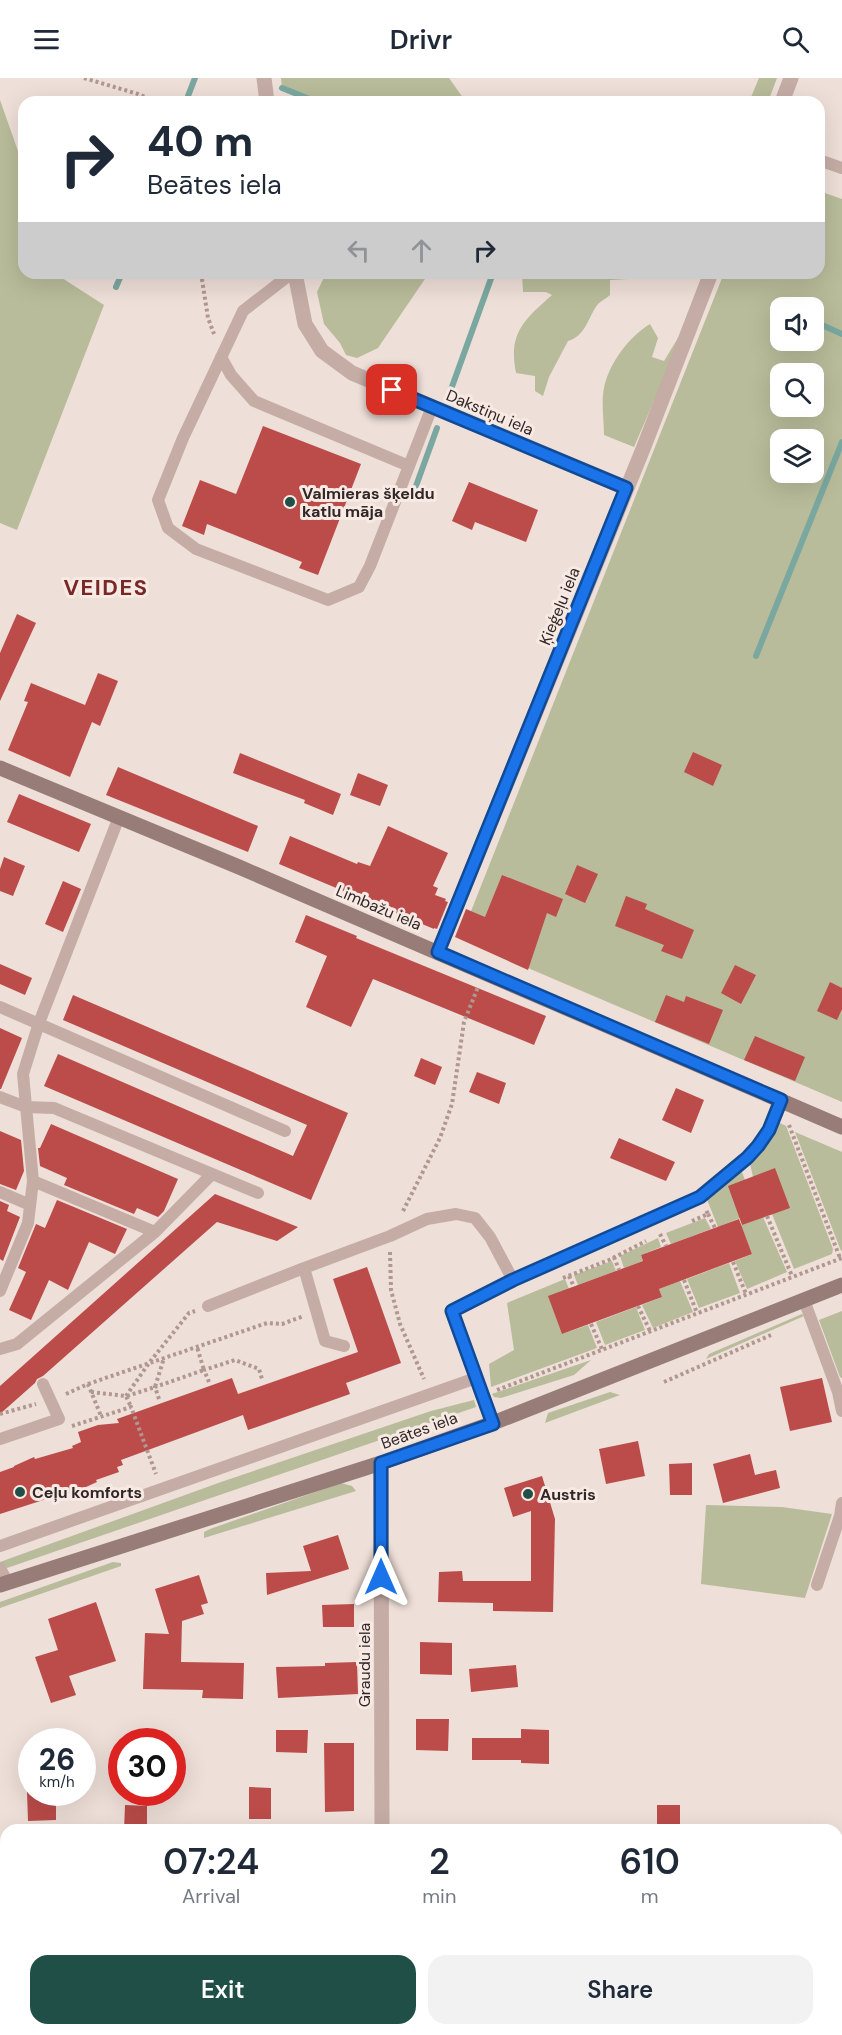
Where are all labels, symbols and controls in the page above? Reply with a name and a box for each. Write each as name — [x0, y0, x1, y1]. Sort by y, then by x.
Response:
text: Drivr — [390, 22, 452, 57]
icon: menu — [30, 23, 63, 56]
icon: search — [779, 23, 812, 56]
text: 40 m — [147, 114, 253, 169]
icon: right — [48, 120, 126, 198]
text: Beātes iela — [147, 167, 282, 202]
icon: left — [342, 234, 375, 267]
icon: ahead — [405, 234, 438, 267]
icon: right — [468, 234, 501, 267]
map controls — [770, 297, 824, 483]
button: sound — [770, 297, 824, 351]
button: search — [770, 363, 824, 417]
pin — [366, 364, 417, 415]
icon: arrive — [375, 373, 408, 406]
street label: Dakstiņu iela — [443, 385, 537, 440]
button: layers — [770, 429, 824, 483]
place label: Valmieras šķeldu katlu māja — [302, 483, 435, 522]
marker: Valmieras šķeldu katlu māja — [283, 495, 297, 509]
street label: Ķieģeļu iela — [534, 564, 585, 648]
district label: VEIDES — [63, 573, 149, 602]
street label: Limbažu iela — [333, 880, 425, 935]
street label: Beātes iela — [378, 1407, 460, 1454]
place label: Ceļu komforts — [32, 1482, 142, 1503]
place label: Austris — [540, 1484, 596, 1505]
marker: Ceļu komforts — [13, 1485, 27, 1499]
marker: Austris — [521, 1487, 535, 1501]
position arrow — [349, 1545, 413, 1609]
street label: Graudu iela — [354, 1623, 375, 1707]
speed limit sign: 30 — [108, 1728, 186, 1806]
text: 26 — [39, 1740, 75, 1779]
text: km/h — [39, 1772, 75, 1792]
text: 07:24 — [163, 1838, 259, 1885]
text: 2 — [429, 1838, 450, 1885]
text: 610 — [619, 1838, 680, 1885]
text: Arrival — [182, 1883, 240, 1909]
text: min — [422, 1883, 456, 1909]
text: m — [641, 1883, 659, 1909]
button: Exit — [30, 1955, 416, 2024]
button: Share — [428, 1955, 813, 2024]

